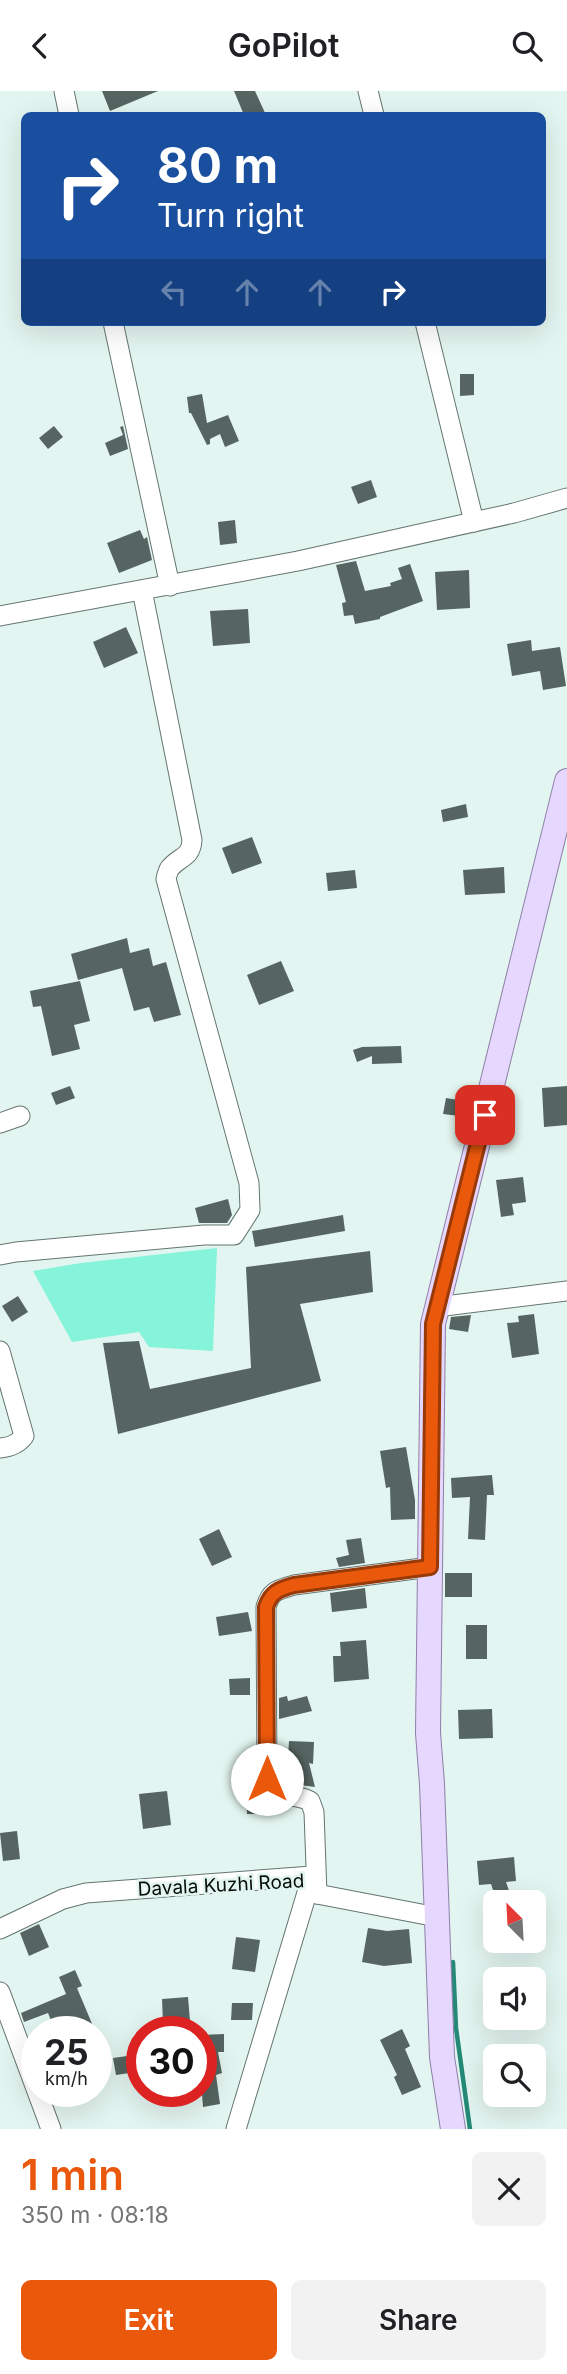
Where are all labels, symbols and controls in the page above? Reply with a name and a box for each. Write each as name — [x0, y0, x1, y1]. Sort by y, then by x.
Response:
text: GoPilot — [228, 26, 339, 65]
icon: back — [21, 27, 59, 65]
icon: search — [508, 27, 546, 65]
text: 80 m — [157, 136, 278, 195]
icon: right — [42, 140, 133, 231]
text: Turn right — [157, 196, 304, 235]
icon: left — [155, 273, 193, 311]
icon: ahead — [228, 273, 266, 311]
icon: ahead — [301, 273, 339, 311]
icon: right — [374, 273, 412, 311]
pin — [455, 1085, 515, 1145]
icon: arrive — [466, 1096, 504, 1134]
position arrow — [230, 1742, 304, 1816]
street label: Davala Kuzhi Road — [137, 1869, 305, 1901]
north arrow — [483, 1890, 546, 1953]
map controls — [483, 1890, 546, 2107]
button: sound — [483, 1967, 546, 2030]
speed limit sign: 30 — [126, 2016, 217, 2107]
text: 25 — [44, 2031, 89, 2073]
button: search — [483, 2044, 546, 2107]
text: km/h — [45, 2068, 88, 2089]
text: 1 min — [21, 2149, 124, 2200]
button: close — [472, 2152, 546, 2226]
text: 350 m · 08:18 — [21, 2201, 169, 2229]
button: Exit — [21, 2280, 277, 2360]
button: Share — [291, 2280, 546, 2360]

